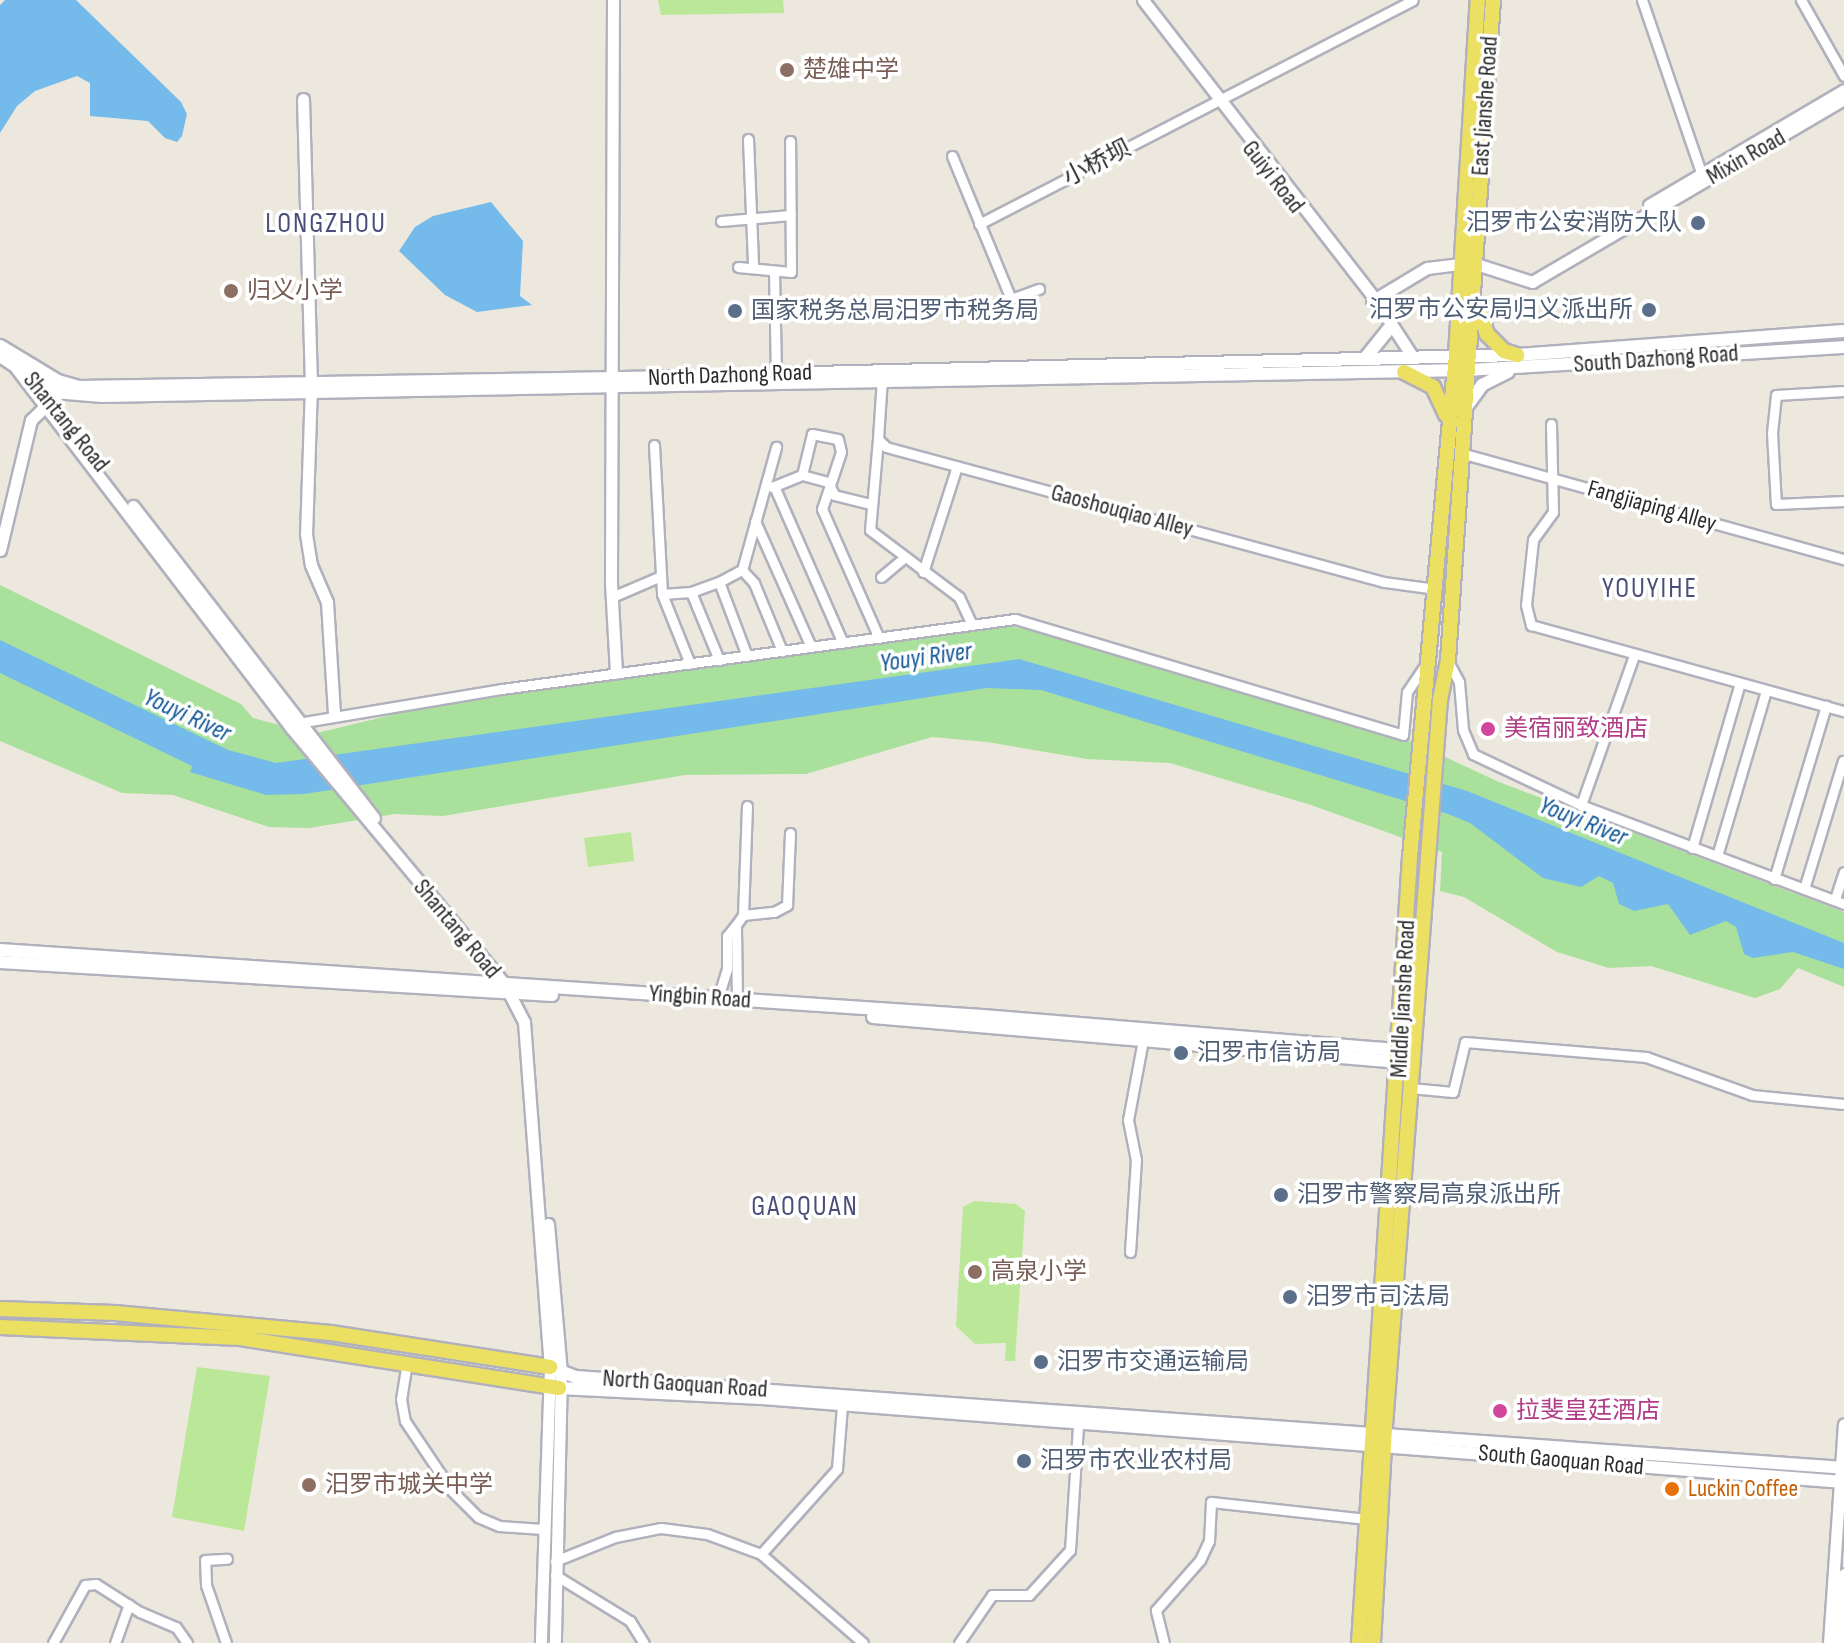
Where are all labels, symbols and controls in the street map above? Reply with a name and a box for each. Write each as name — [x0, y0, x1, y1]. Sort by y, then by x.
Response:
street label: East Jianshe Road — [1466, 35, 1504, 177]
place label: 楚雄中学 — [803, 56, 899, 84]
marker: 楚雄中学 — [778, 61, 796, 79]
street label: Mixin Road — [1701, 123, 1791, 191]
street label: 小桥坝 — [1058, 134, 1136, 192]
street label: Guiyi Road — [1236, 135, 1310, 219]
district label: LONGZHOU — [265, 207, 387, 241]
place label: 汨罗市公安消防大队 — [1466, 209, 1682, 237]
marker: 汨罗市公安消防大队 — [1689, 214, 1707, 232]
place label: 归义小学 — [247, 277, 343, 305]
marker: 归义小学 — [222, 282, 240, 300]
place label: 汨罗市公安局归义派出所 — [1369, 296, 1633, 324]
place label: 国家税务总局汨罗市税务局 — [751, 297, 1039, 325]
marker: 汨罗市公安局归义派出所 — [1640, 301, 1658, 319]
marker: 国家税务总局汨罗市税务局 — [726, 302, 744, 320]
street label: South Dazhong Road — [1573, 339, 1739, 379]
street label: North Dazhong Road — [647, 358, 813, 392]
street label: Shantang Road — [17, 366, 115, 478]
street label: Fangjiaping Alley — [1584, 474, 1720, 538]
street label: Gaoshouqiao Alley — [1048, 478, 1196, 544]
district label: YOUYIHE — [1602, 572, 1698, 606]
water label: Youyi River — [878, 636, 974, 680]
water label: Youyi River — [138, 682, 236, 750]
place label: 美宿丽致酒店 — [1504, 715, 1648, 743]
marker: 美宿丽致酒店 — [1479, 720, 1497, 738]
water label: Youyi River — [1534, 790, 1632, 854]
street label: Shantang Road — [407, 874, 507, 984]
street label: Middle Jianshe Road — [1384, 919, 1422, 1079]
street label: Yingbin Road — [648, 979, 752, 1015]
place label: 汨罗市信访局 — [1197, 1039, 1341, 1067]
marker: 汨罗市信访局 — [1172, 1044, 1190, 1062]
place label: 汨罗市警察局高泉派出所 — [1297, 1181, 1561, 1209]
marker: 汨罗市警察局高泉派出所 — [1272, 1186, 1290, 1204]
district label: GAOQUAN — [751, 1190, 859, 1224]
place label: 高泉小学 — [991, 1258, 1087, 1286]
marker: 高泉小学 — [966, 1263, 984, 1281]
place label: 汨罗市司法局 — [1306, 1283, 1450, 1311]
marker: 汨罗市司法局 — [1281, 1288, 1299, 1306]
place label: 汨罗市交通运输局 — [1057, 1348, 1249, 1376]
marker: 汨罗市交通运输局 — [1032, 1353, 1050, 1371]
street label: North Gaoquan Road — [602, 1364, 768, 1404]
place label: 拉斐皇廷酒店 — [1516, 1397, 1660, 1425]
marker: 拉斐皇廷酒店 — [1491, 1402, 1509, 1420]
street label: South Gaoquan Road — [1477, 1438, 1645, 1482]
place label: 汨罗市农业农村局 — [1040, 1447, 1232, 1475]
marker: 汨罗市农业农村局 — [1015, 1452, 1033, 1470]
place label: 汨罗市城关中学 — [325, 1471, 493, 1499]
place label: Luckin Coffee — [1688, 1475, 1798, 1503]
marker: 汨罗市城关中学 — [300, 1476, 318, 1494]
marker: Luckin Coffee — [1663, 1480, 1681, 1498]

